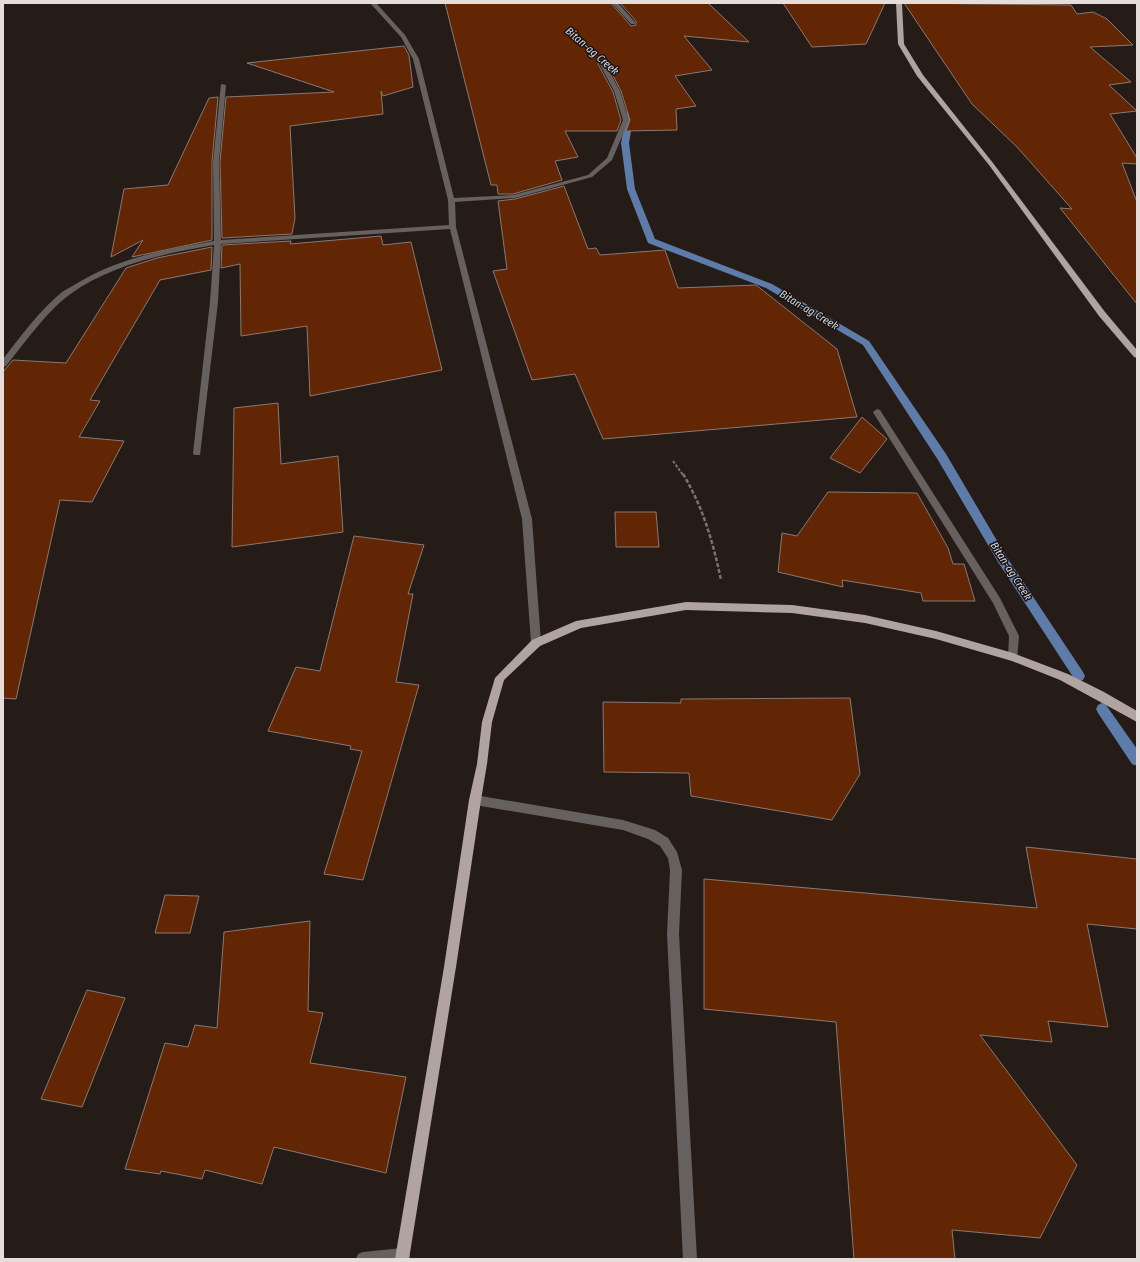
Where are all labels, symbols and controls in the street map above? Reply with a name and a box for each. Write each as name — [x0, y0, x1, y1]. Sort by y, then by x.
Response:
water label: Bitan-ag Creek — [563, 24, 622, 78]
water label: Bitan-ag Creek — [777, 287, 841, 333]
water label: Bitan-ag Creek — [987, 540, 1035, 603]

